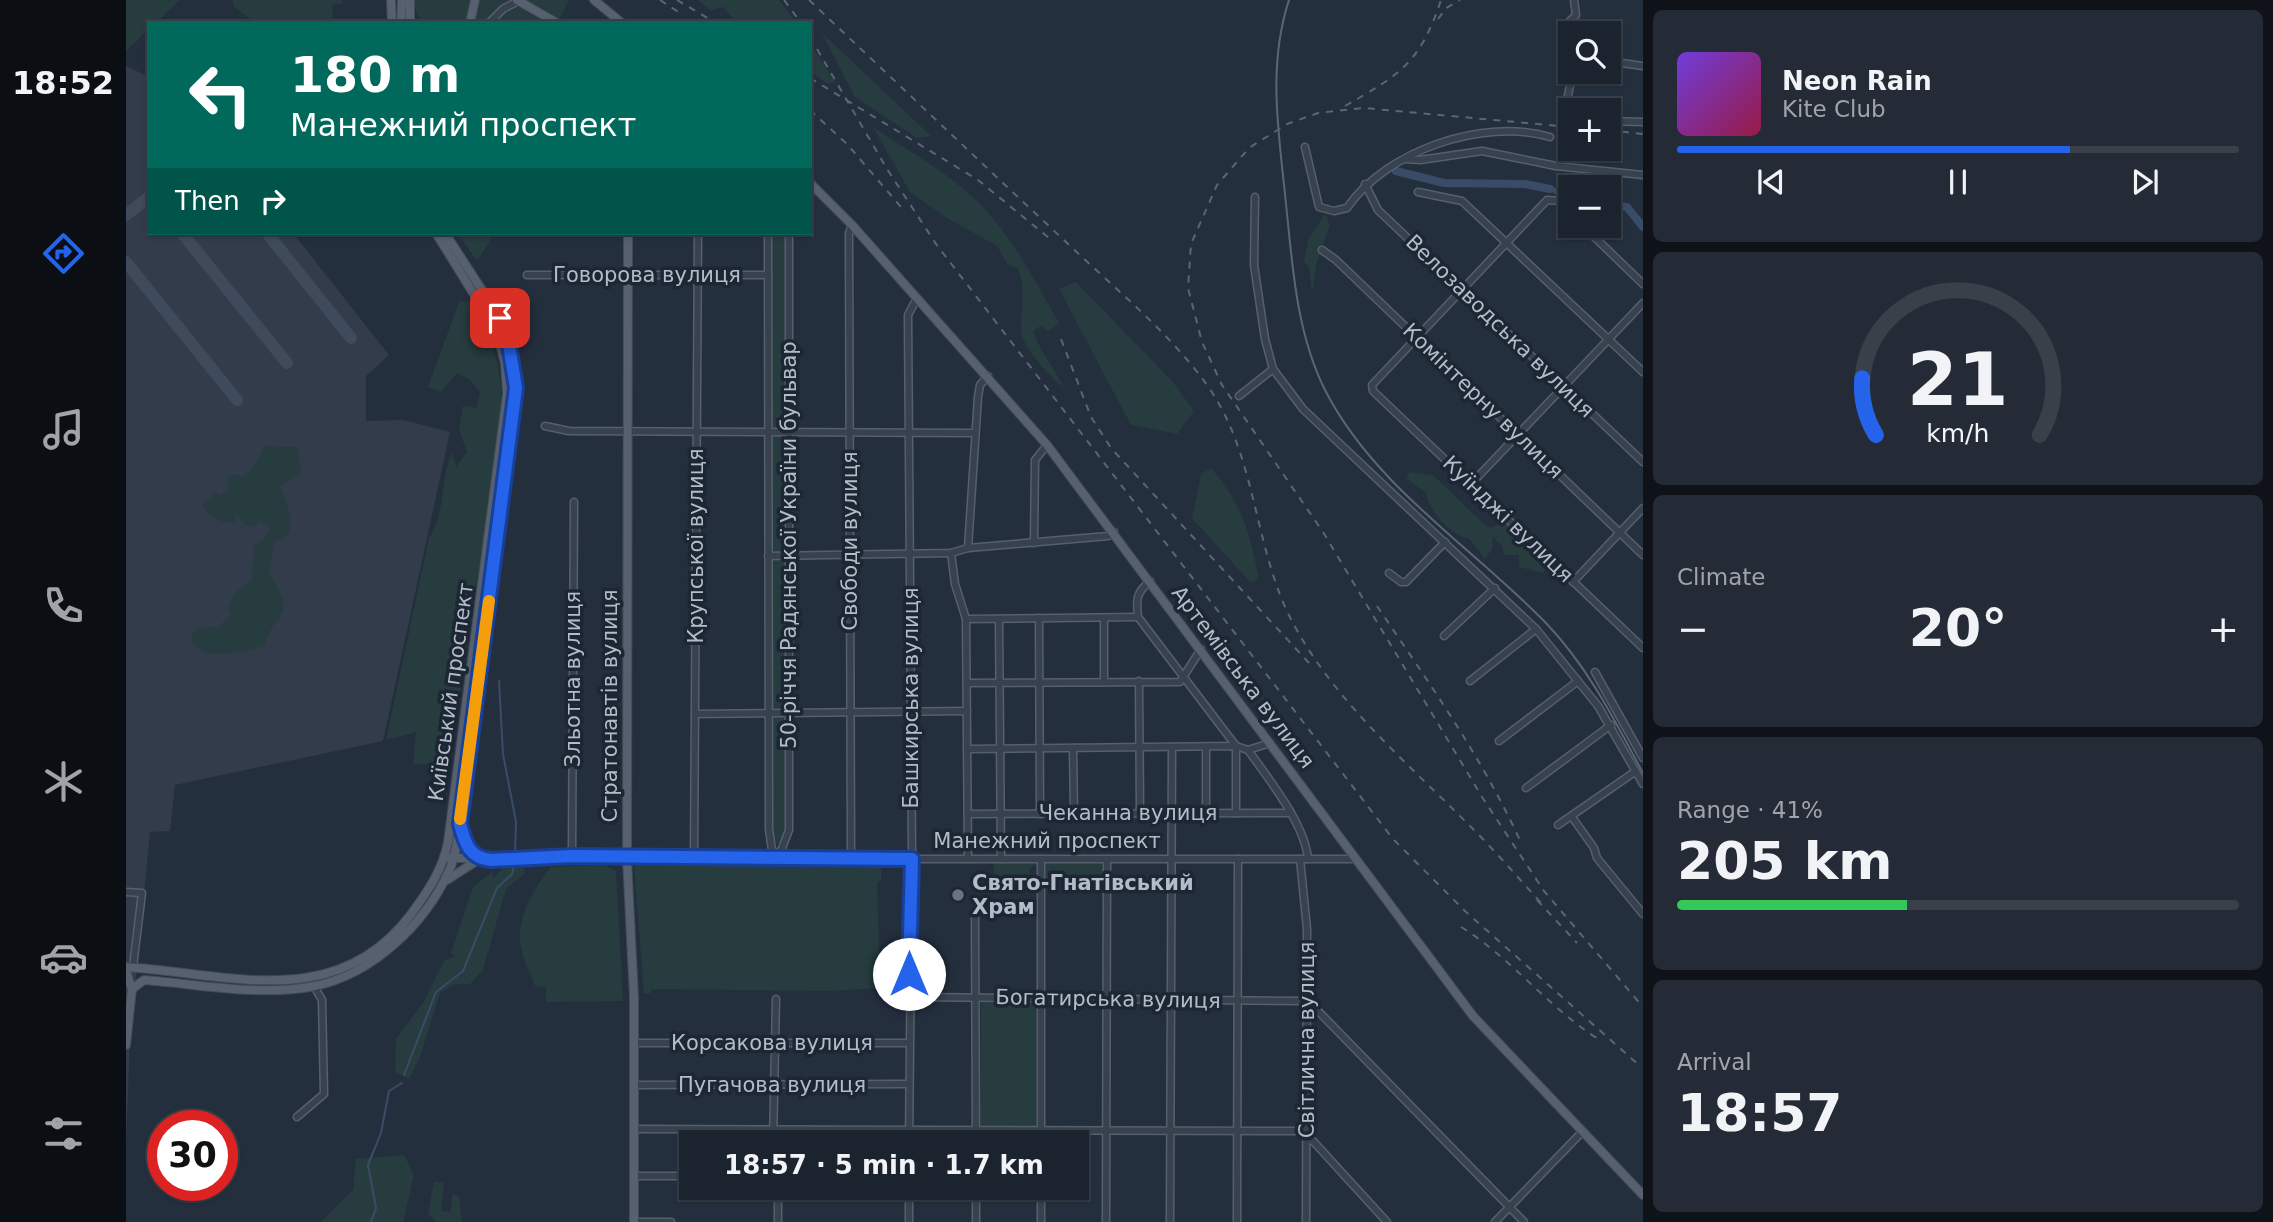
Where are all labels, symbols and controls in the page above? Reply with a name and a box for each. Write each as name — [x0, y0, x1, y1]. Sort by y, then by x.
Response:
map controls — [1558, 21, 1621, 238]
button: search — [1558, 21, 1621, 84]
text: 180 m — [290, 47, 460, 104]
icon: left — [175, 49, 266, 140]
text: 18:52 — [12, 64, 114, 102]
text: Neon Rain — [1782, 66, 1932, 96]
text: Kite Club — [1782, 96, 1886, 122]
button: + — [1558, 98, 1621, 161]
text: Манежний проспект — [290, 106, 636, 144]
icon: previous — [1752, 163, 1790, 201]
icon: pause — [1939, 163, 1977, 201]
icon: next — [2126, 163, 2164, 201]
button: − — [1558, 175, 1621, 238]
icon: right — [254, 182, 292, 220]
text: Then — [175, 186, 240, 216]
icon: directions — [39, 229, 88, 278]
street label: Велозаводська вулиця — [1401, 230, 1599, 422]
street label: Говорова вулиця — [553, 263, 741, 287]
pin — [470, 288, 530, 348]
icon: arrive — [481, 299, 519, 337]
street label: Комінтерну вулиця — [1398, 318, 1568, 484]
text: 21 — [1907, 337, 2009, 422]
street label: 50-річчя Радянської України бульвар — [777, 341, 801, 749]
icon: music — [39, 405, 88, 454]
text: km/h — [1926, 418, 1990, 447]
street label: Крупської вулиця — [684, 448, 708, 644]
street label: Свободи вулиця — [838, 451, 862, 631]
street label: Куїнджі вулиця — [1438, 451, 1578, 587]
text: Climate — [1677, 564, 1766, 590]
icon: phone — [39, 581, 88, 630]
street label: Київський проспект — [424, 581, 478, 803]
street label: Артемівська вулиця — [1167, 581, 1319, 773]
street label: Башкирська вулиця — [899, 587, 923, 809]
street label: Стратонавтів вулиця — [598, 589, 622, 823]
street label: Зльотна вулиця — [561, 591, 585, 767]
text: 20° — [1909, 598, 2007, 658]
text: − — [1677, 607, 1709, 651]
text: + — [2207, 607, 2239, 651]
icon: climate — [39, 757, 88, 806]
text: Range · 41% — [1677, 797, 1823, 823]
street label: Чеканна вулиця — [1039, 801, 1217, 825]
street label: Манежний проспект — [933, 829, 1161, 853]
text: 205 km — [1677, 831, 1892, 891]
place label: Свято-Гнатівський Храм — [972, 871, 1194, 919]
marker: Свято-Гнатівський Храм — [950, 887, 966, 903]
icon: car — [39, 933, 88, 982]
position arrow — [872, 937, 946, 1011]
street label: Світлична вулиця — [1295, 942, 1319, 1138]
street label: Богатирська вулиця — [995, 985, 1221, 1013]
street label: Корсакова вулиця — [671, 1031, 873, 1055]
text: Arrival — [1677, 1049, 1752, 1075]
street label: Пугачова вулиця — [678, 1073, 866, 1097]
text: 18:57 — [1677, 1083, 1843, 1143]
icon: filters — [39, 1109, 88, 1158]
speed limit sign: 30 — [147, 1110, 238, 1201]
text: 18:57 · 5 min · 1.7 km — [724, 1150, 1044, 1180]

